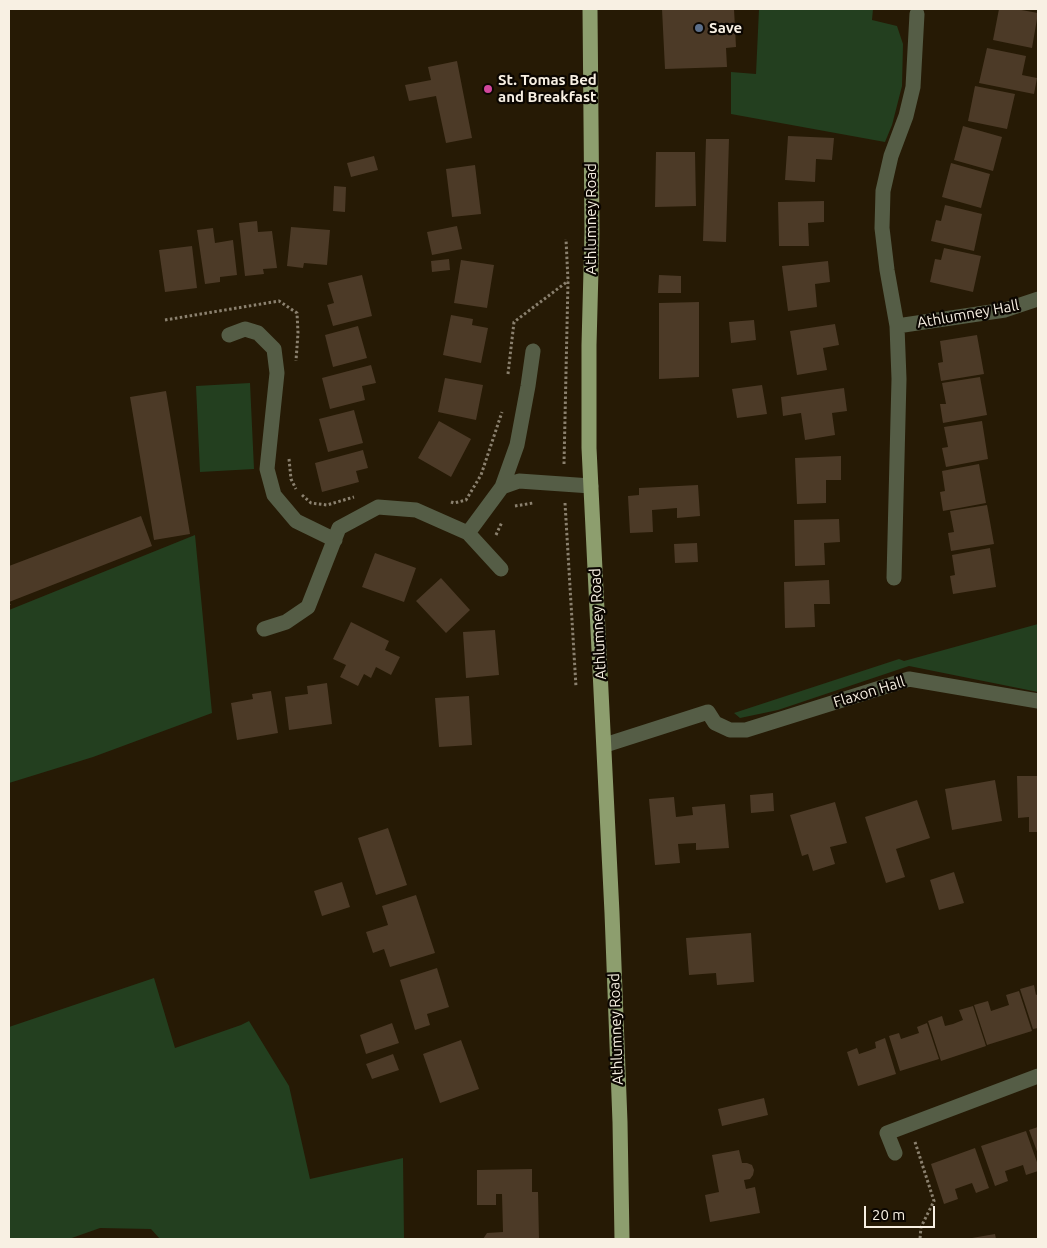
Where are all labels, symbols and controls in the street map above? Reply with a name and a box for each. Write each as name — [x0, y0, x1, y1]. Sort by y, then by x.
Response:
place label: Save — [709, 19, 742, 37]
marker: Save — [693, 22, 705, 34]
place label: St. Tomas Bed and Breakfast — [498, 71, 597, 106]
marker: St. Tomas Bed and Breakfast — [482, 83, 494, 95]
street label: Athlumney Road — [582, 163, 600, 275]
street label: Athlumney Hall — [916, 296, 1020, 332]
street label: Athlumney Road — [586, 568, 610, 680]
street label: Flaxon Hall — [831, 673, 907, 711]
street label: Athlumney Road — [605, 973, 627, 1085]
scale bar — [867, 1196, 938, 1228]
text: 20 m — [872, 1206, 905, 1223]

